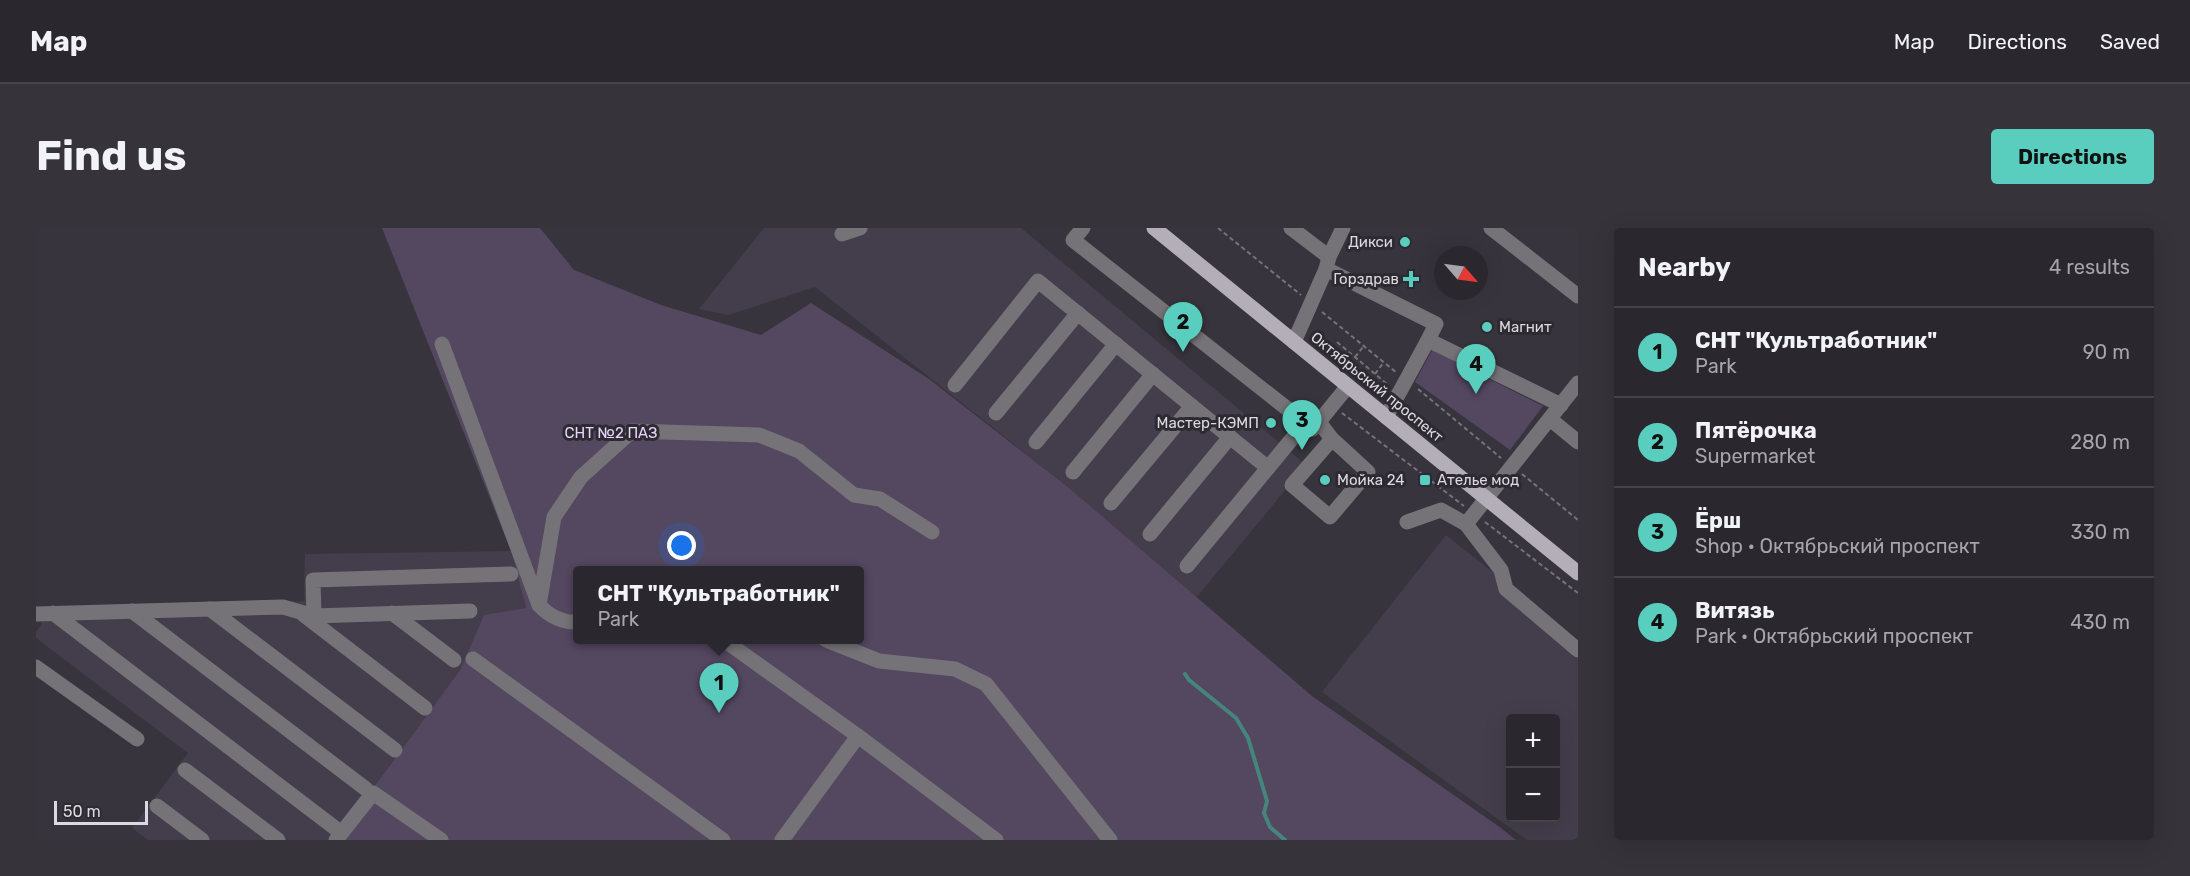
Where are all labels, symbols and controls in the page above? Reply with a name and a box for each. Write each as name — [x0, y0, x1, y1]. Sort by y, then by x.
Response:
text: Map — [30, 25, 87, 58]
text: Map — [1894, 29, 1935, 54]
text: Directions — [1968, 29, 2067, 54]
text: Saved — [2100, 29, 2160, 54]
button: Directions — [1991, 129, 2154, 184]
text: Find us — [36, 131, 187, 181]
place label: Дикси — [1348, 233, 1393, 251]
marker: Дикси — [1398, 235, 1412, 249]
north arrow — [1434, 246, 1488, 300]
text: Nearby — [1638, 252, 1731, 283]
text: 4 results — [2049, 255, 2130, 279]
place label: Горздрав — [1333, 270, 1399, 288]
marker: Горздрав — [1404, 272, 1418, 286]
pin: 2 — [1164, 302, 1202, 352]
place label: Магнит — [1499, 318, 1552, 336]
marker: Магнит — [1480, 320, 1494, 334]
text: СНТ "Культработник" — [1695, 327, 1937, 354]
street label: Октябрьский проспект — [1307, 328, 1447, 446]
text: 1 — [1653, 340, 1662, 364]
text: 90 m — [2083, 340, 2130, 364]
pin: 4 — [1456, 344, 1496, 394]
text: Park — [1695, 354, 1737, 378]
pin: 3 — [1282, 400, 1322, 450]
place label: Мастер-КЭМП — [1157, 414, 1259, 432]
marker: Мастер-КЭМП — [1264, 416, 1278, 430]
text: Пятёрочка — [1695, 417, 1817, 444]
park label: СНТ №2 ПАЗ — [565, 424, 657, 442]
text: 2 — [1651, 430, 1664, 454]
text: 280 m — [2070, 430, 2130, 454]
text: Supermarket — [1695, 444, 1815, 468]
place label: Мойка 24 — [1337, 471, 1405, 489]
place label: Ателье мод — [1437, 471, 1519, 489]
marker: Мойка 24 — [1318, 473, 1332, 487]
marker: Ателье мод — [1418, 473, 1432, 487]
text: Ёрш — [1695, 507, 1741, 534]
text: 3 — [1651, 520, 1664, 544]
text: 330 m — [2071, 520, 2130, 544]
your location — [667, 531, 696, 560]
text: Shop · Октябрьский проспект — [1695, 534, 1980, 558]
popup — [573, 566, 864, 644]
text: СНТ "Культработник" — [597, 580, 840, 607]
text: Витязь — [1695, 597, 1774, 624]
text: Park — [597, 607, 639, 631]
text: 4 — [1651, 610, 1664, 634]
text: 430 m — [2070, 610, 2130, 634]
text: Park · Октябрьский проспект — [1695, 624, 1973, 648]
pin: 1 — [700, 664, 738, 713]
map controls — [1506, 714, 1560, 822]
button: + — [1506, 714, 1560, 768]
button: − — [1506, 768, 1560, 822]
scale bar — [54, 798, 148, 826]
text: 50 m — [63, 802, 101, 821]

